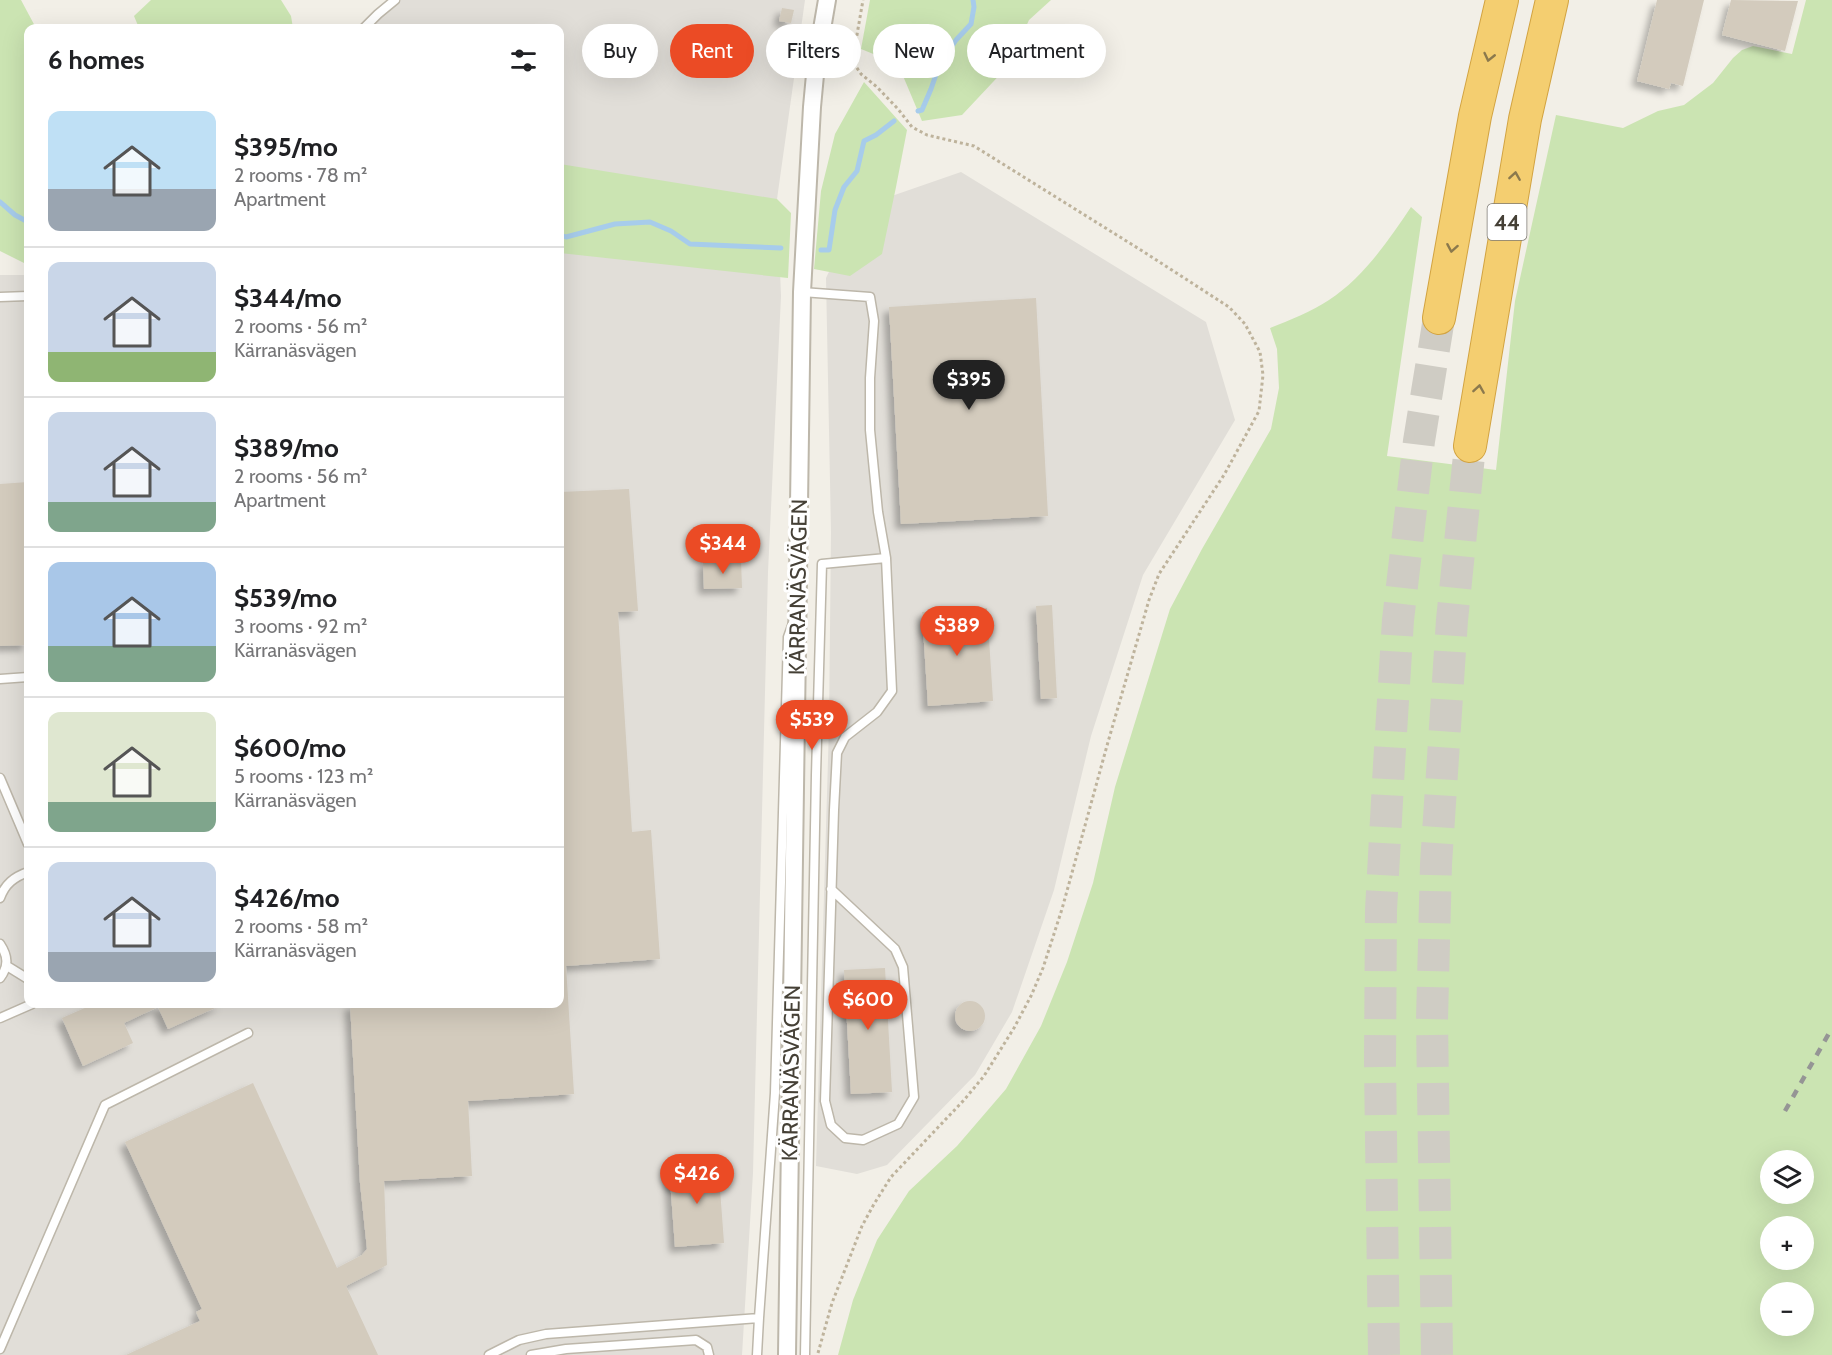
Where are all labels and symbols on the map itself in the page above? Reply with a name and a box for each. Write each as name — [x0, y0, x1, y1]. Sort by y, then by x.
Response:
one-way arrow — [1483, 52, 1496, 62]
one-way arrow — [1508, 171, 1521, 181]
road number: 44 — [1488, 204, 1526, 240]
one-way arrow — [1446, 244, 1458, 253]
pin: $395 — [933, 360, 1005, 411]
one-way arrow — [1473, 384, 1485, 393]
street label: KÄRRANÄSVÄGEN — [783, 499, 813, 675]
pin: $344 — [687, 524, 759, 575]
pin: $389 — [921, 606, 993, 657]
pin: $539 — [776, 700, 848, 751]
pin: $600 — [832, 980, 904, 1031]
street label: KÄRRANÄSVÄGEN — [776, 985, 806, 1161]
pin: $426 — [661, 1154, 733, 1205]

